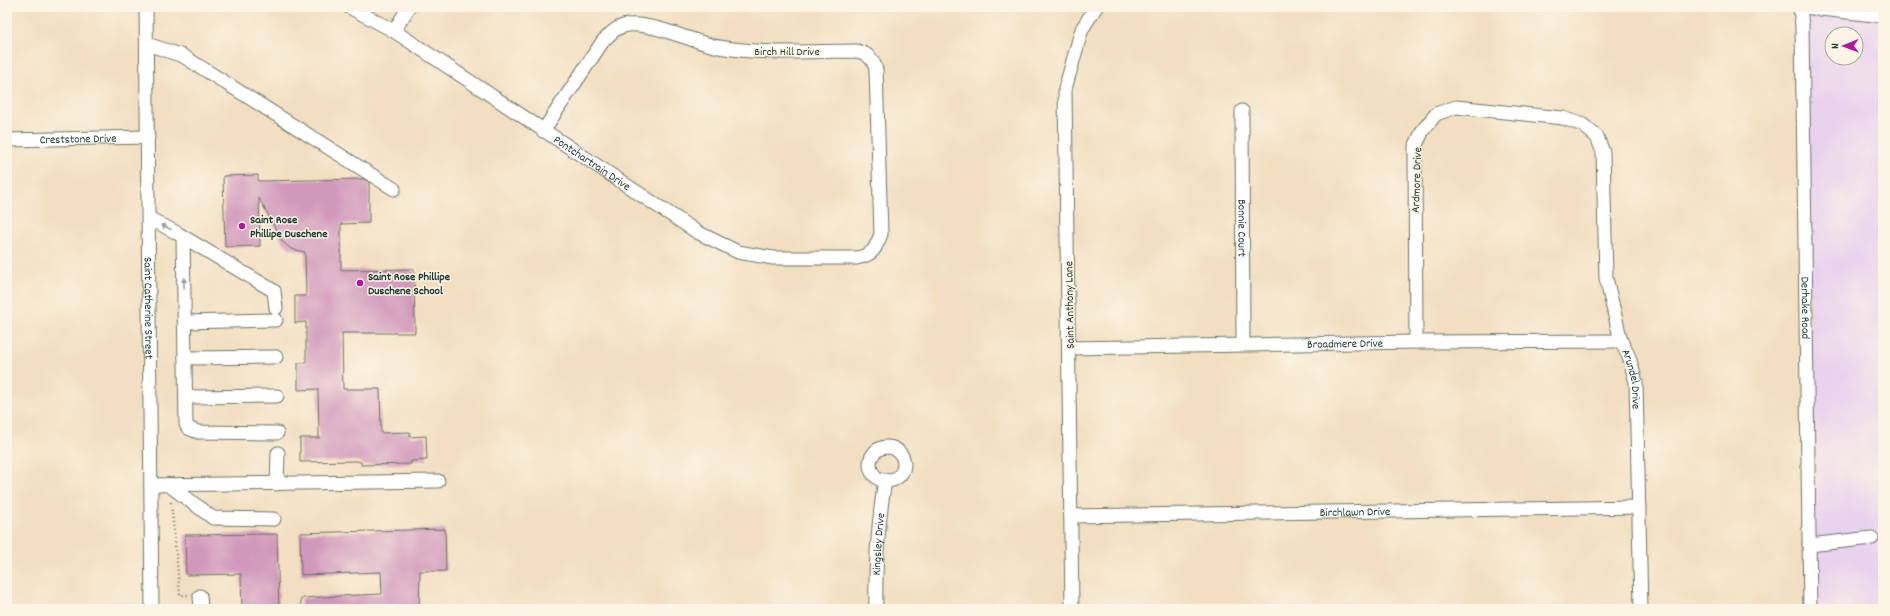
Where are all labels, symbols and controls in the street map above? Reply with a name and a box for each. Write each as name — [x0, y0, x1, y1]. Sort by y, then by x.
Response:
north arrow — [1824, 26, 1864, 66]
text: N — [1828, 43, 1844, 49]
street label: Birch Hill Drive — [754, 44, 820, 61]
street label: Creststone Drive — [39, 131, 117, 149]
street label: Pontchartrain Drive — [550, 132, 633, 196]
street label: Ardmore Drive — [1408, 147, 1427, 213]
street label: Bonnie Court — [1232, 199, 1250, 257]
place label: Saint Rose Phillipe Duschene — [250, 212, 328, 243]
marker: Saint Rose Phillipe Duschene — [237, 221, 247, 231]
one-way arrow — [161, 224, 172, 230]
street label: Saint Catherine Street — [138, 257, 157, 360]
street label: Saint Anthony Lane — [1061, 261, 1080, 349]
place label: Saint Rose Phillipe Duschene School — [368, 269, 451, 300]
one-way arrow — [181, 276, 187, 289]
street label: Derhake Road — [1795, 277, 1813, 339]
marker: Saint Rose Phillipe Duschene School — [355, 278, 365, 288]
street label: Broadmere Drive — [1307, 336, 1383, 354]
street label: Arundel Drive — [1616, 346, 1644, 409]
street label: Birchlawn Drive — [1320, 504, 1390, 522]
street label: Kingsley Drive — [869, 512, 890, 576]

